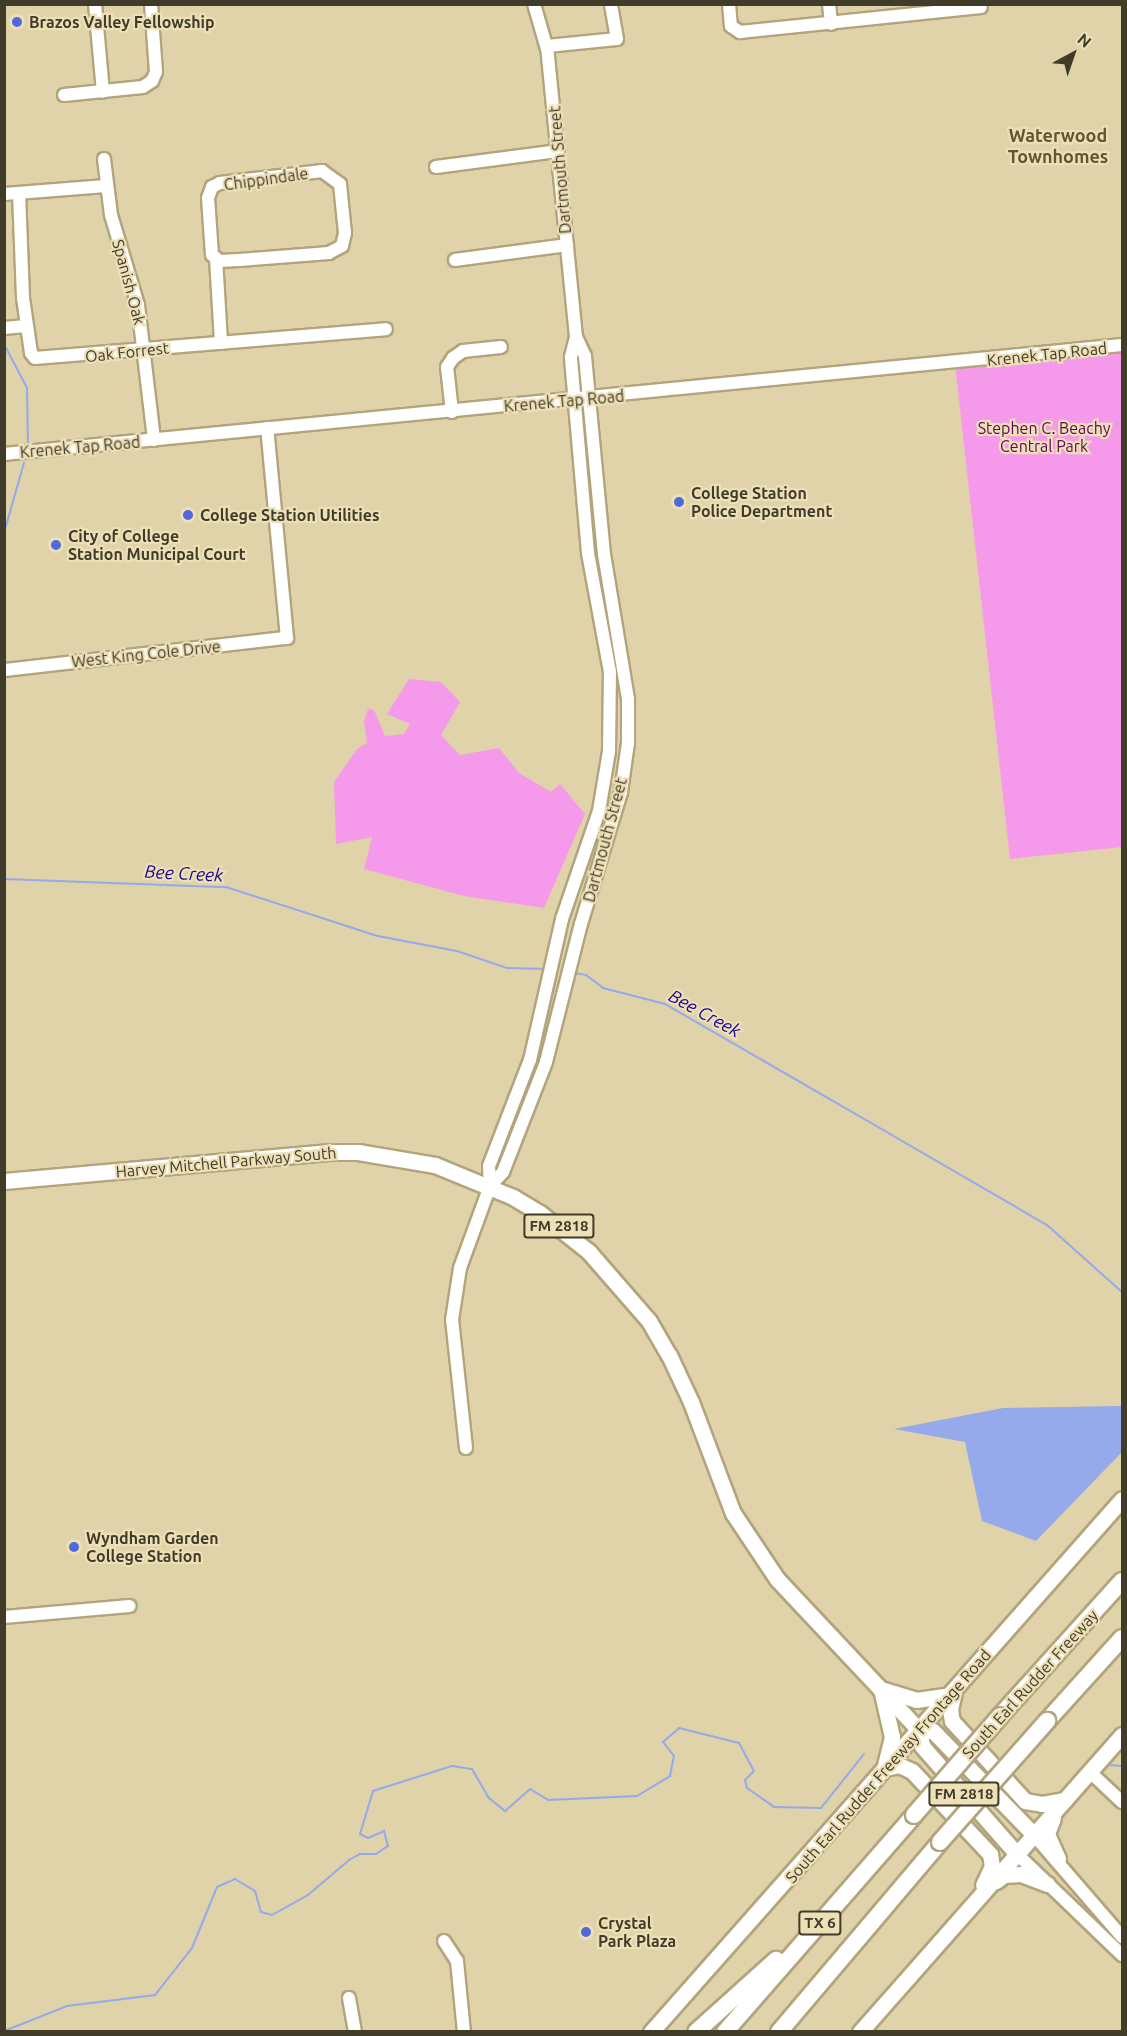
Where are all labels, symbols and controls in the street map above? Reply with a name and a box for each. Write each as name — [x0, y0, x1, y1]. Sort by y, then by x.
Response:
place label: Brazos Valley Fellowship — [29, 12, 215, 32]
marker: Brazos Valley Fellowship — [10, 15, 24, 29]
north arrow — [1043, 24, 1103, 84]
text: N — [1074, 29, 1095, 51]
street label: Dartmouth Street — [545, 105, 575, 235]
district label: Waterwood Townhomes — [1008, 125, 1108, 168]
street label: Chippindale — [222, 164, 310, 194]
street label: Spanish Oak — [108, 237, 150, 327]
street label: Oak Forrest — [84, 338, 170, 366]
street label: Krenek Tap Road — [986, 338, 1108, 370]
street label: Krenek Tap Road — [503, 386, 625, 416]
park label: Stephen C. Beachy Central Park — [978, 418, 1110, 456]
street label: Krenek Tap Road — [19, 432, 141, 462]
place label: College Station Police Department — [691, 483, 832, 521]
marker: College Station Police Department — [672, 495, 686, 509]
place label: College Station Utilities — [200, 505, 380, 525]
marker: College Station Utilities — [181, 508, 195, 522]
place label: City of College Station Municipal Court — [68, 526, 246, 564]
marker: City of College Station Municipal Court — [49, 538, 63, 552]
street label: West King Cole Drive — [70, 637, 222, 671]
street label: Dartmouth Street — [579, 776, 631, 904]
water label: Bee Creek — [144, 860, 224, 886]
water label: Bee Creek — [665, 984, 745, 1042]
street label: Harvey Mitchell Parkway South — [115, 1143, 337, 1181]
road number: FM 2818 — [523, 1214, 595, 1238]
place label: Wyndham Garden College Station — [86, 1528, 219, 1566]
marker: Wyndham Garden College Station — [67, 1540, 81, 1554]
street label: South Earl Rudder Freeway — [958, 1606, 1102, 1762]
street label: South Earl Rudder Freeway Frontage Road — [781, 1645, 995, 1887]
road number: FM 2818 — [928, 1782, 1000, 1806]
road number: TX 6 — [798, 1911, 842, 1935]
place label: Crystal Park Plaza — [598, 1913, 676, 1951]
marker: Crystal Park Plaza — [579, 1925, 593, 1939]

